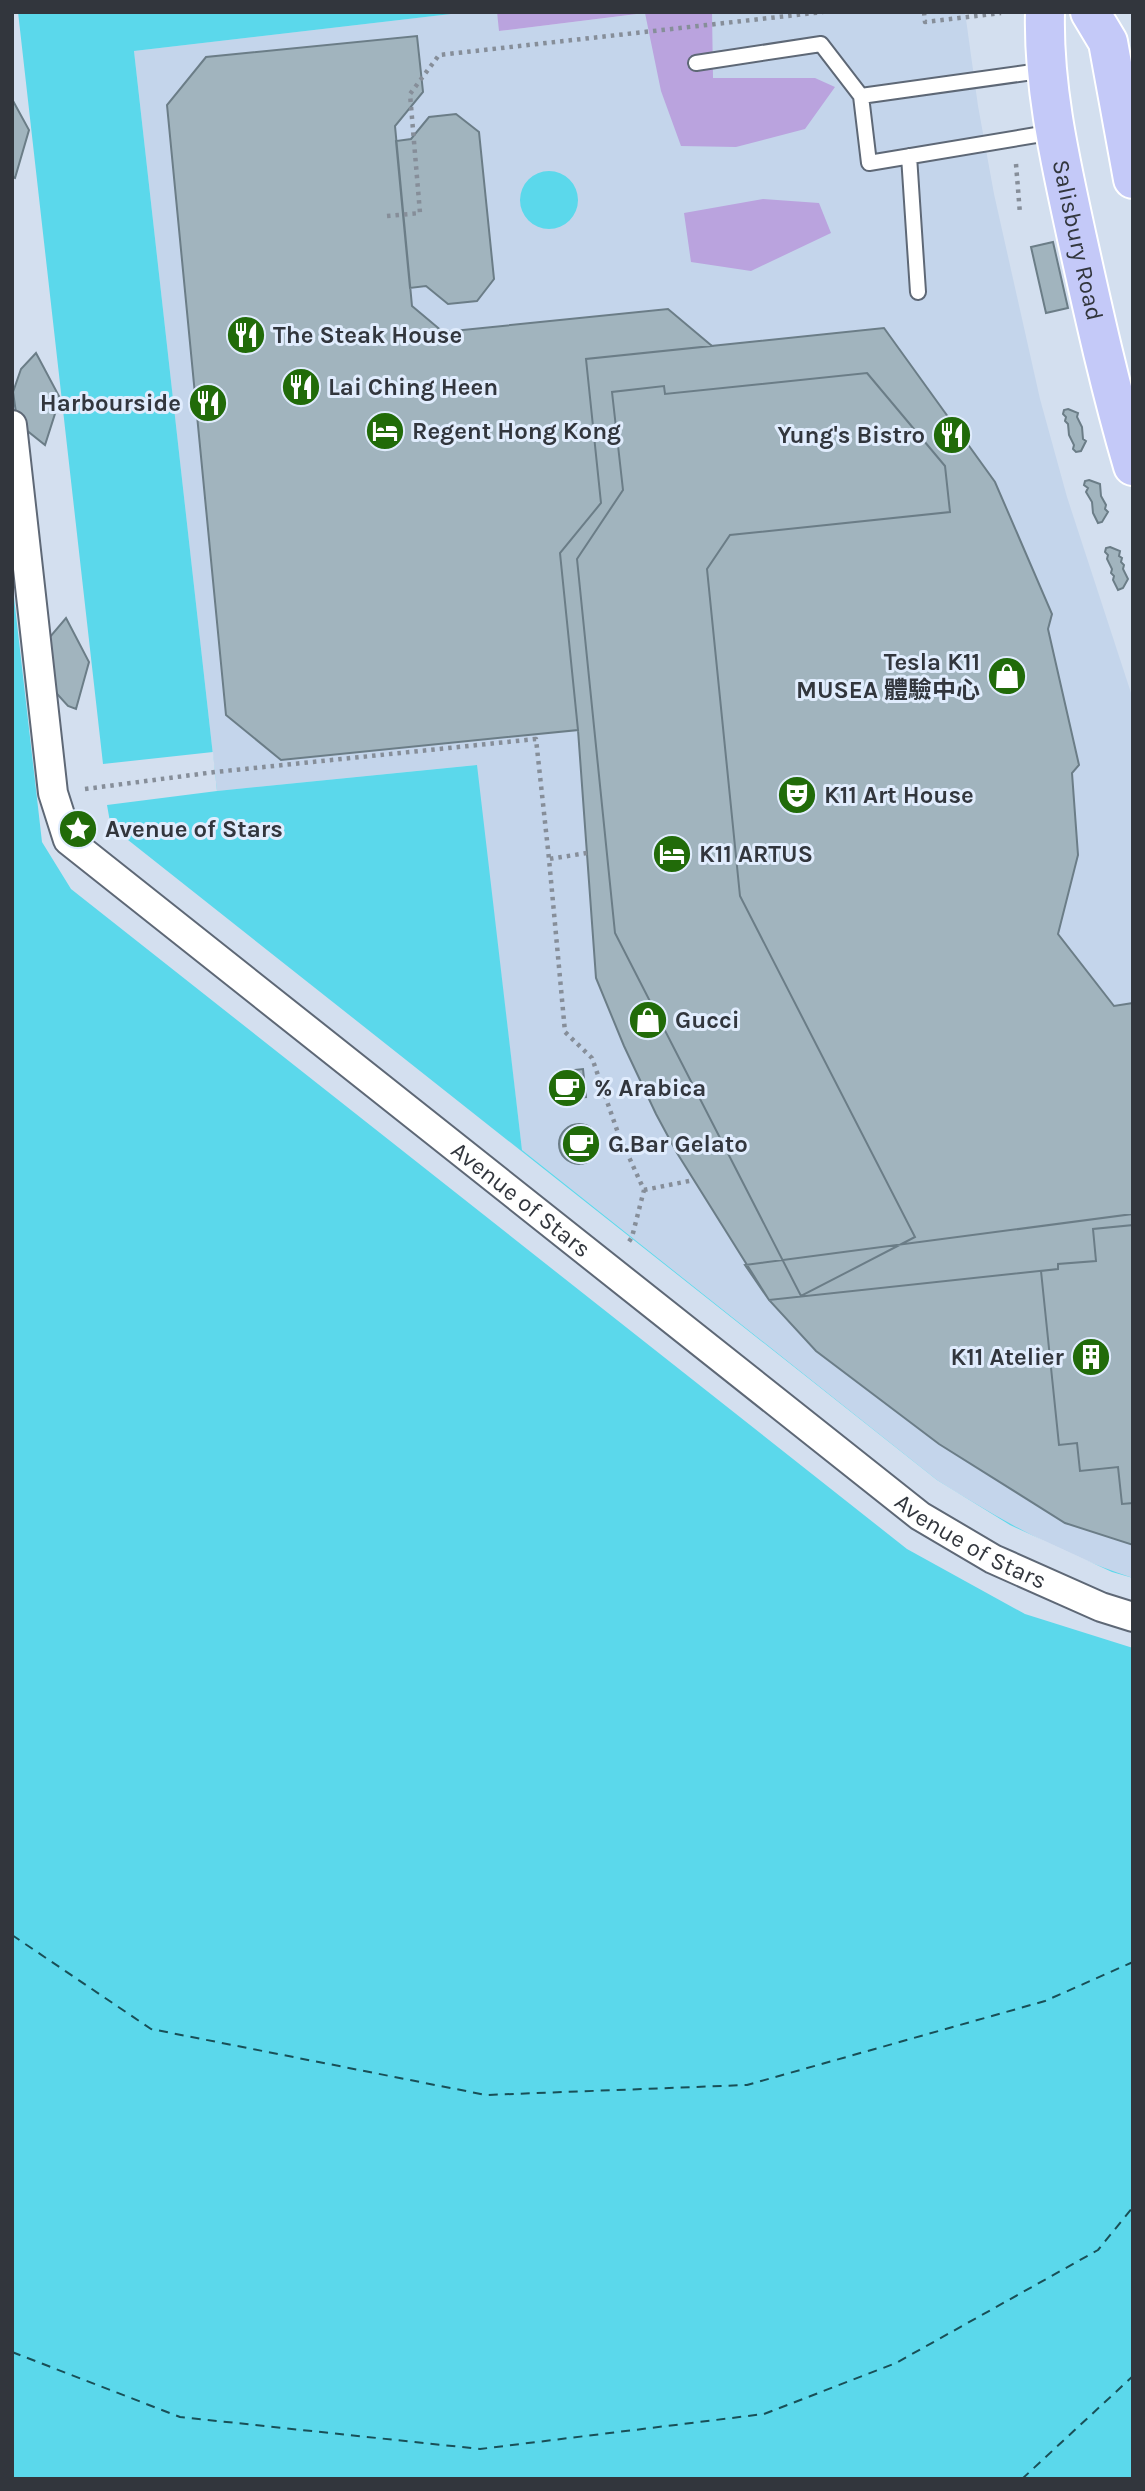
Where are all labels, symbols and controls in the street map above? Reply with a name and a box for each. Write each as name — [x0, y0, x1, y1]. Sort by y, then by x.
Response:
street label: Salisbury Road — [1047, 157, 1109, 323]
restaurant icon: The Steak House — [225, 314, 267, 356]
place label: The Steak House — [273, 321, 462, 349]
restaurant icon: Lai Ching Heen — [280, 366, 322, 408]
place label: Lai Ching Heen — [328, 373, 498, 401]
restaurant icon: Harbourside — [187, 382, 229, 424]
place label: Harbourside — [40, 389, 181, 417]
hotel icon: Regent Hong Kong — [364, 410, 406, 452]
restaurant icon: Yung's Bistro — [931, 414, 973, 456]
place label: Regent Hong Kong — [412, 417, 621, 445]
place label: Yung's Bistro — [777, 421, 925, 449]
place label: Tesla K11 MUSEA 體驗中心 — [796, 648, 980, 704]
shop icon: Tesla K11 MUSEA 體驗中心 — [986, 655, 1028, 697]
theatre icon: K11 Art House — [776, 774, 818, 816]
place label: K11 Art House — [824, 781, 974, 809]
place icon: Avenue of Stars — [57, 808, 99, 850]
place label: Avenue of Stars — [105, 815, 283, 843]
hotel icon: K11 ARTUS — [651, 833, 693, 875]
place label: K11 ARTUS — [699, 840, 813, 868]
shop icon: Gucci — [627, 999, 669, 1041]
place label: Gucci — [675, 1006, 740, 1034]
cafe icon: % Arabica — [546, 1067, 588, 1109]
place label: % Arabica — [594, 1074, 706, 1102]
cafe icon: G.Bar Gelato — [560, 1123, 602, 1165]
place label: G.Bar Gelato — [608, 1130, 748, 1158]
street label: Avenue of Stars — [446, 1136, 596, 1263]
building icon: K11 Atelier — [1070, 1336, 1112, 1378]
place label: K11 Atelier — [951, 1343, 1065, 1371]
street label: Avenue of Stars — [889, 1488, 1051, 1595]

